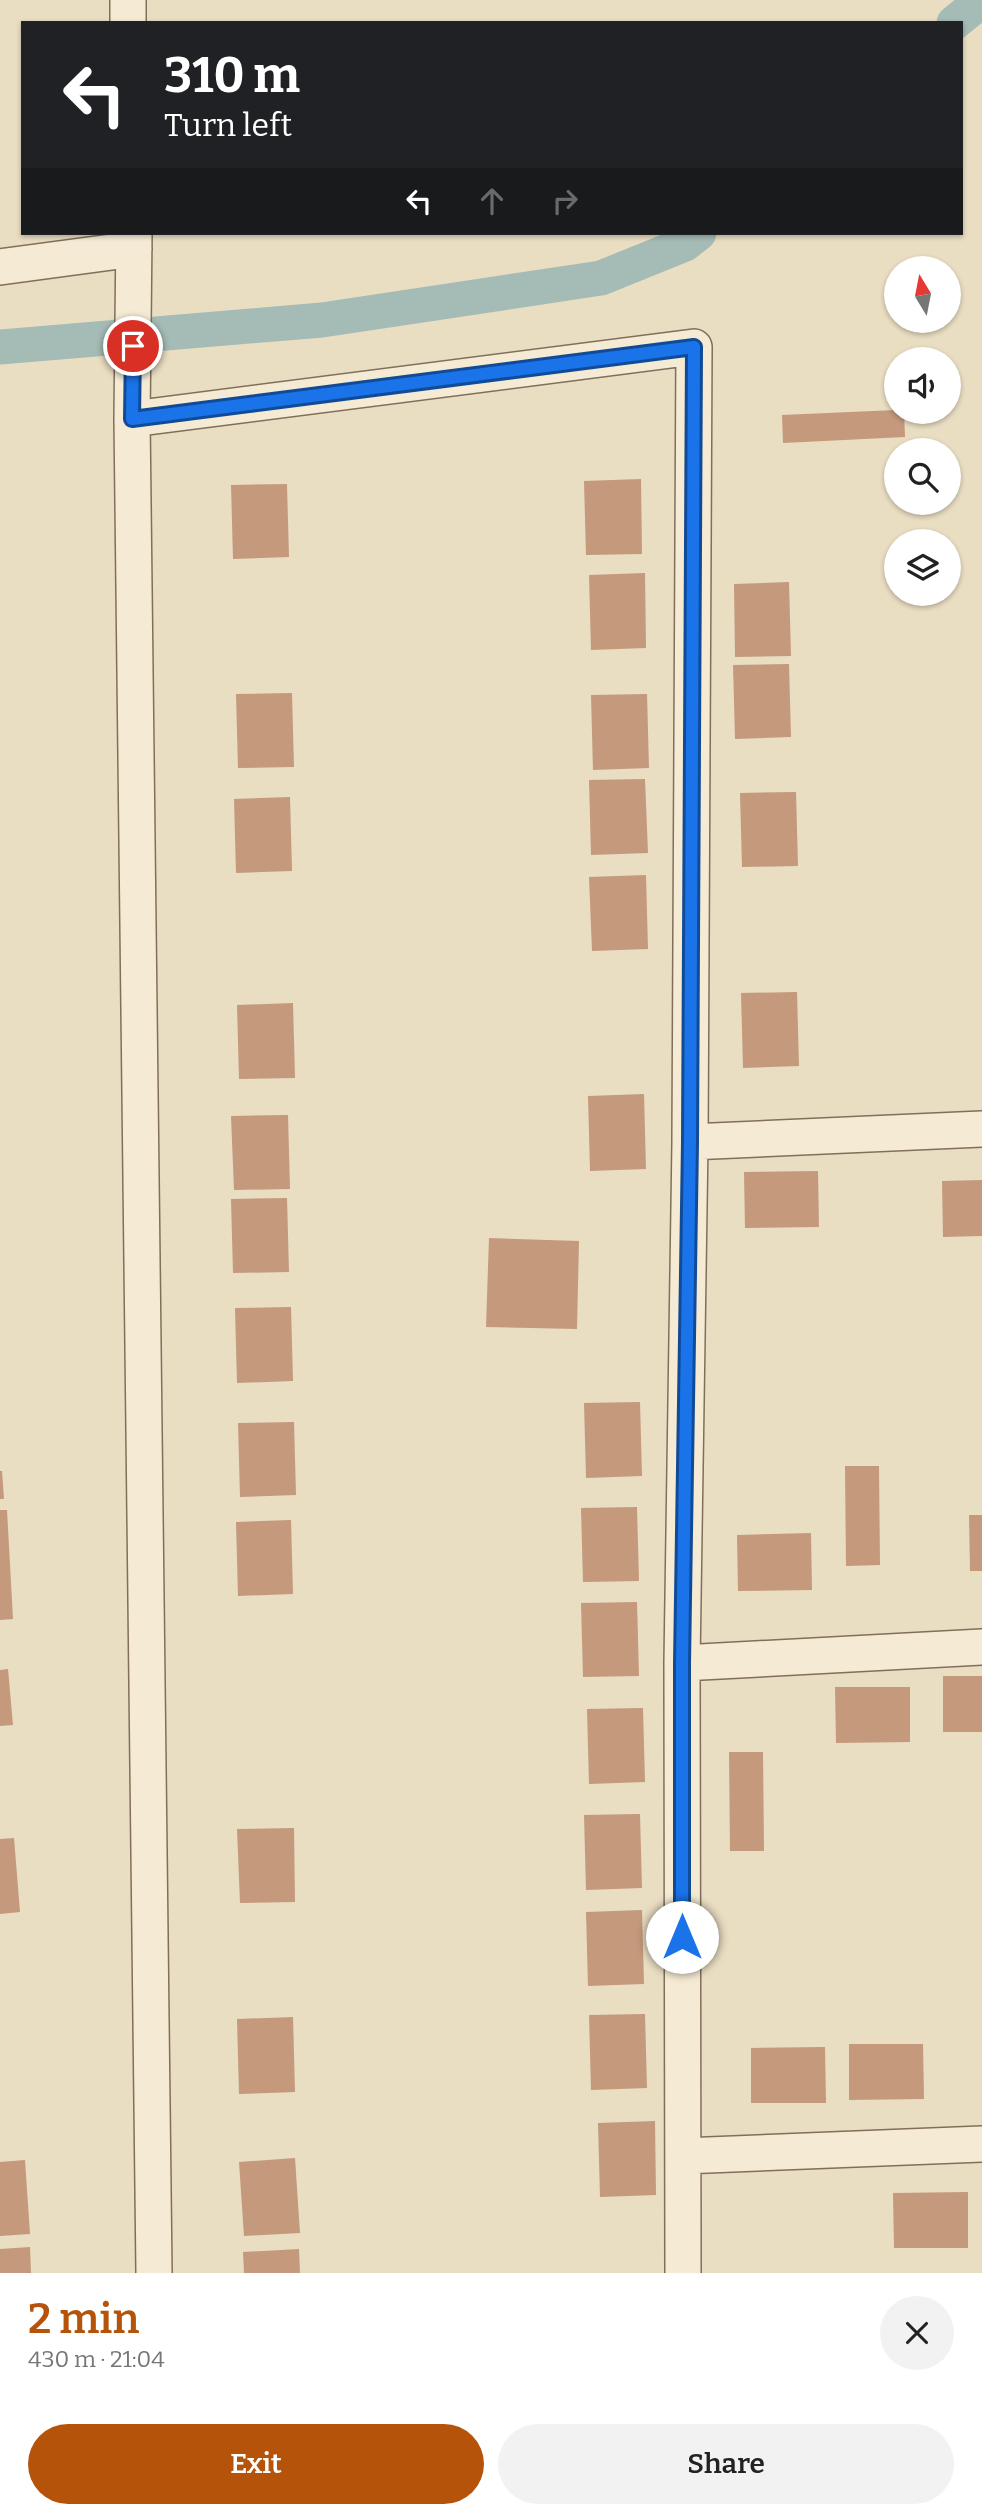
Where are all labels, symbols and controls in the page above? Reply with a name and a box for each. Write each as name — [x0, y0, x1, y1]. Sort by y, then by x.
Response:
text: 310 m — [164, 46, 300, 105]
icon: left — [49, 49, 140, 140]
text: Turn left — [164, 106, 292, 144]
icon: left — [400, 182, 438, 220]
icon: ahead — [473, 182, 511, 220]
icon: right — [546, 182, 584, 220]
north arrow — [884, 256, 961, 332]
map controls — [884, 256, 961, 606]
pin — [103, 316, 163, 376]
icon: arrive — [114, 327, 152, 365]
button: sound — [884, 347, 961, 424]
button: search — [884, 438, 961, 515]
button: layers — [884, 529, 961, 606]
position arrow — [645, 1900, 719, 1974]
text: 2 min — [28, 2294, 139, 2344]
button: close — [880, 2296, 954, 2370]
text: 430 m · 21:04 — [28, 2345, 165, 2373]
button: Exit — [28, 2424, 484, 2504]
button: Share — [498, 2424, 954, 2504]

